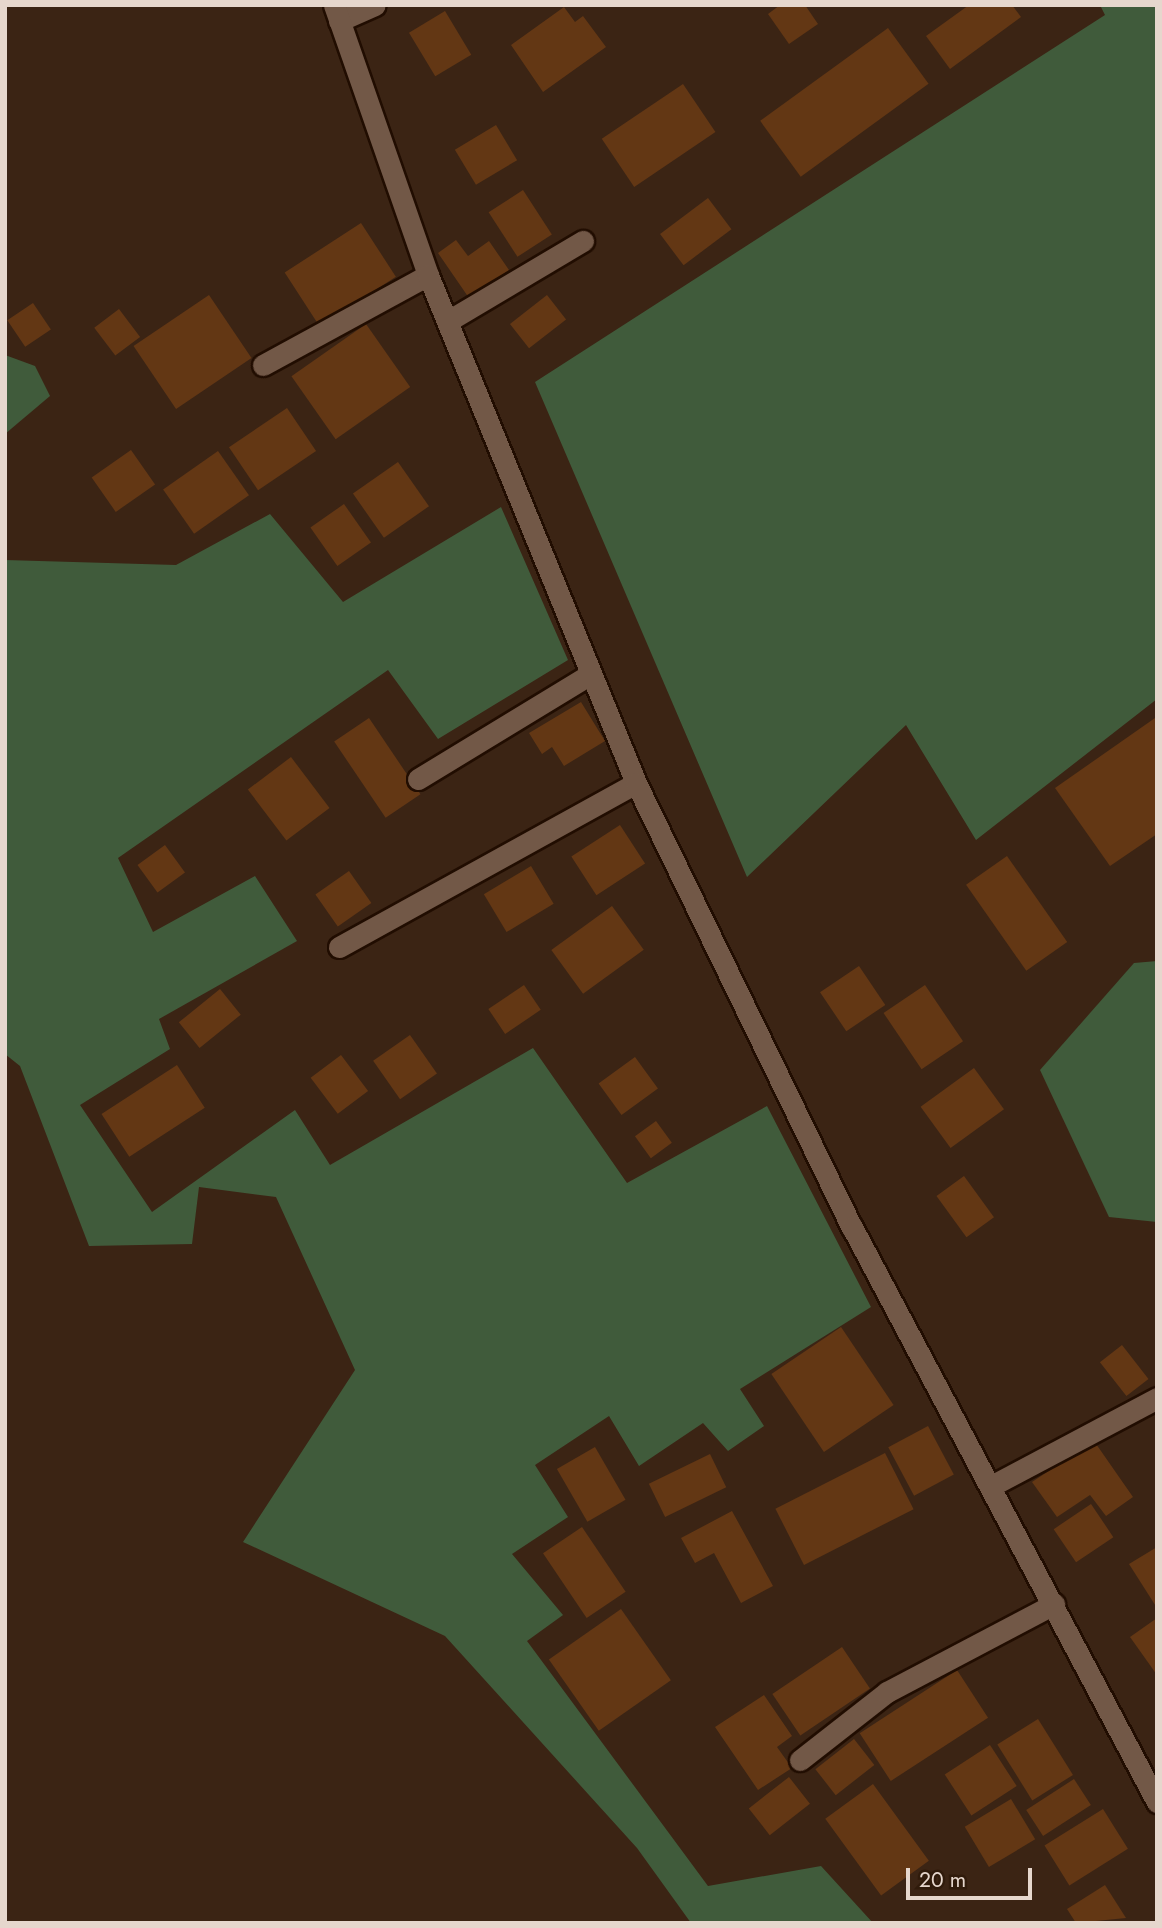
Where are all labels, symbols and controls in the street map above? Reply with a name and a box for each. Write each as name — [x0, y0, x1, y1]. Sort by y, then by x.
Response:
scale bar — [910, 1854, 1036, 1898]
text: 20 m — [919, 1865, 966, 1895]

